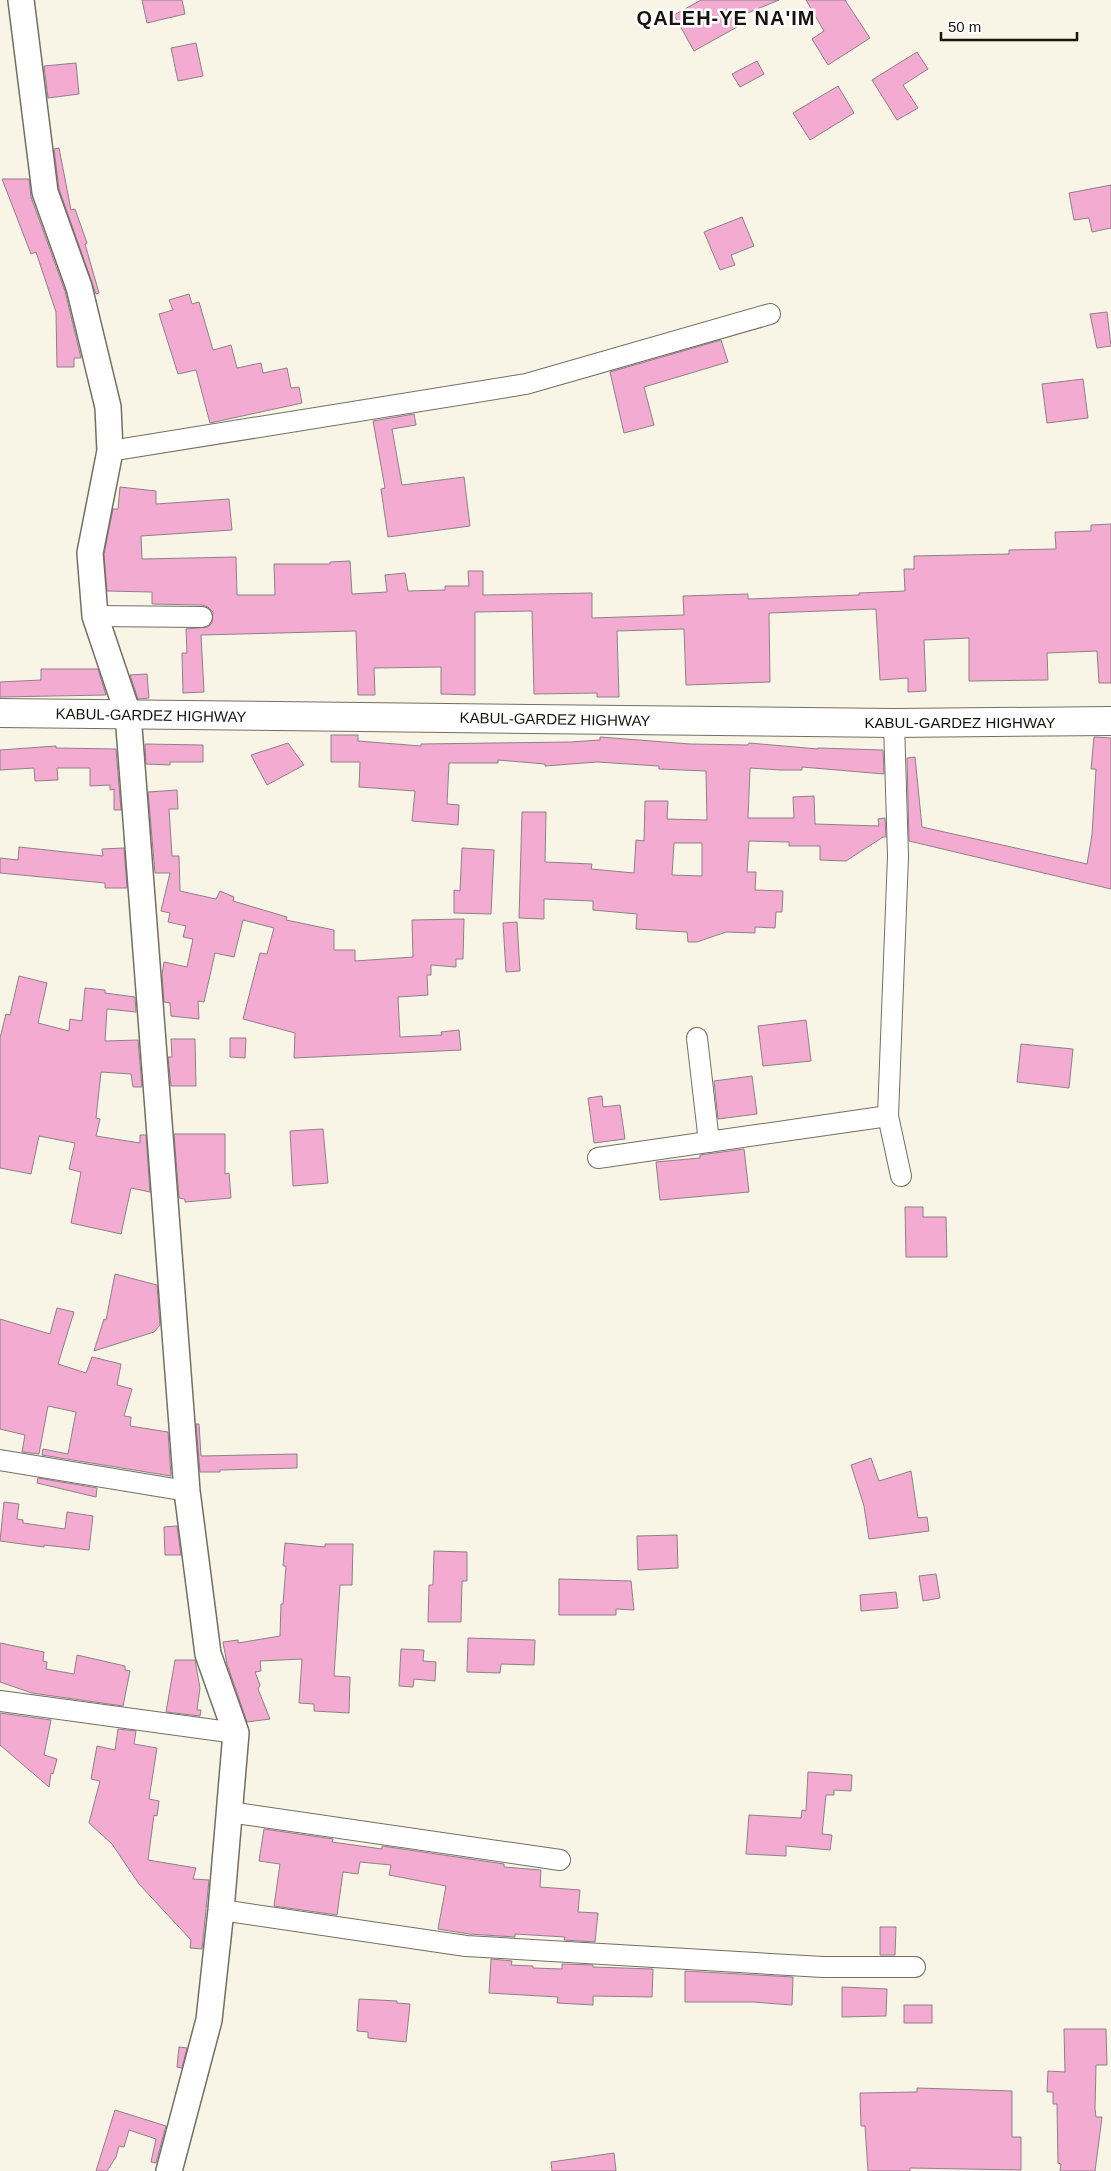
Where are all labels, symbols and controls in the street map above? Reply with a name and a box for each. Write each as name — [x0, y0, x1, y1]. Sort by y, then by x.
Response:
district label: QALEH-YE NA'IM — [637, 7, 815, 29]
scale bar — [941, 10, 1077, 42]
text: 50 m — [948, 18, 981, 35]
street label: KABUL-GARDEZ HIGHWAY — [55, 705, 247, 725]
street label: KABUL-GARDEZ HIGHWAY — [459, 709, 651, 729]
street label: KABUL-GARDEZ HIGHWAY — [865, 714, 1055, 731]

